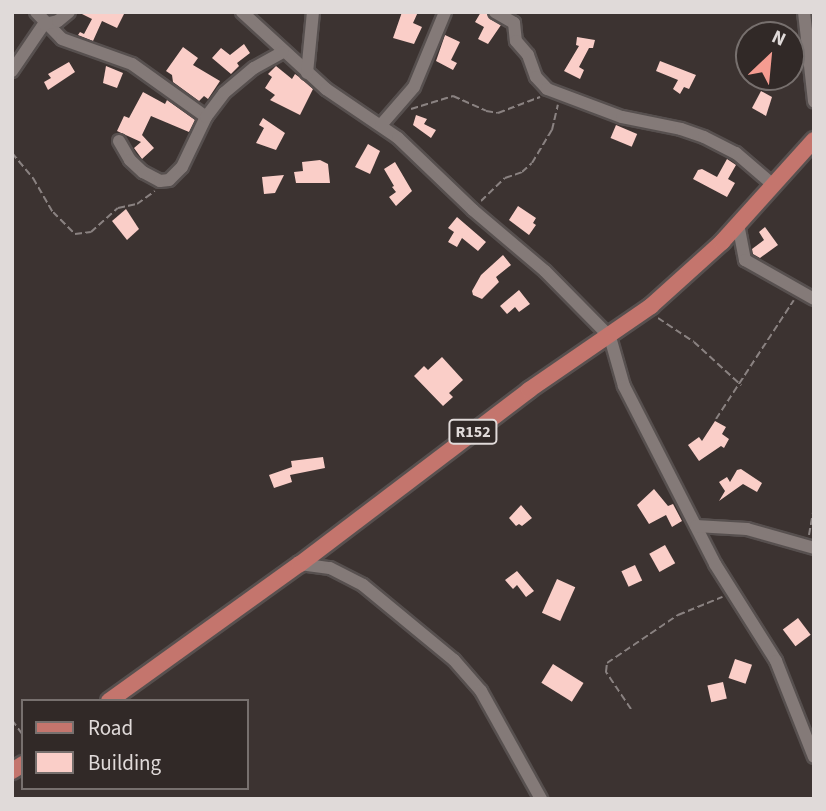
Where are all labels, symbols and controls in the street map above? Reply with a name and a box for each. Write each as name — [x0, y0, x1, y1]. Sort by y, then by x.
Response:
north arrow — [735, 21, 805, 91]
text: N — [767, 24, 790, 53]
road number: R152 — [447, 420, 499, 444]
legend — [21, 699, 248, 790]
text: Road — [88, 713, 133, 743]
text: Building — [88, 748, 161, 778]

